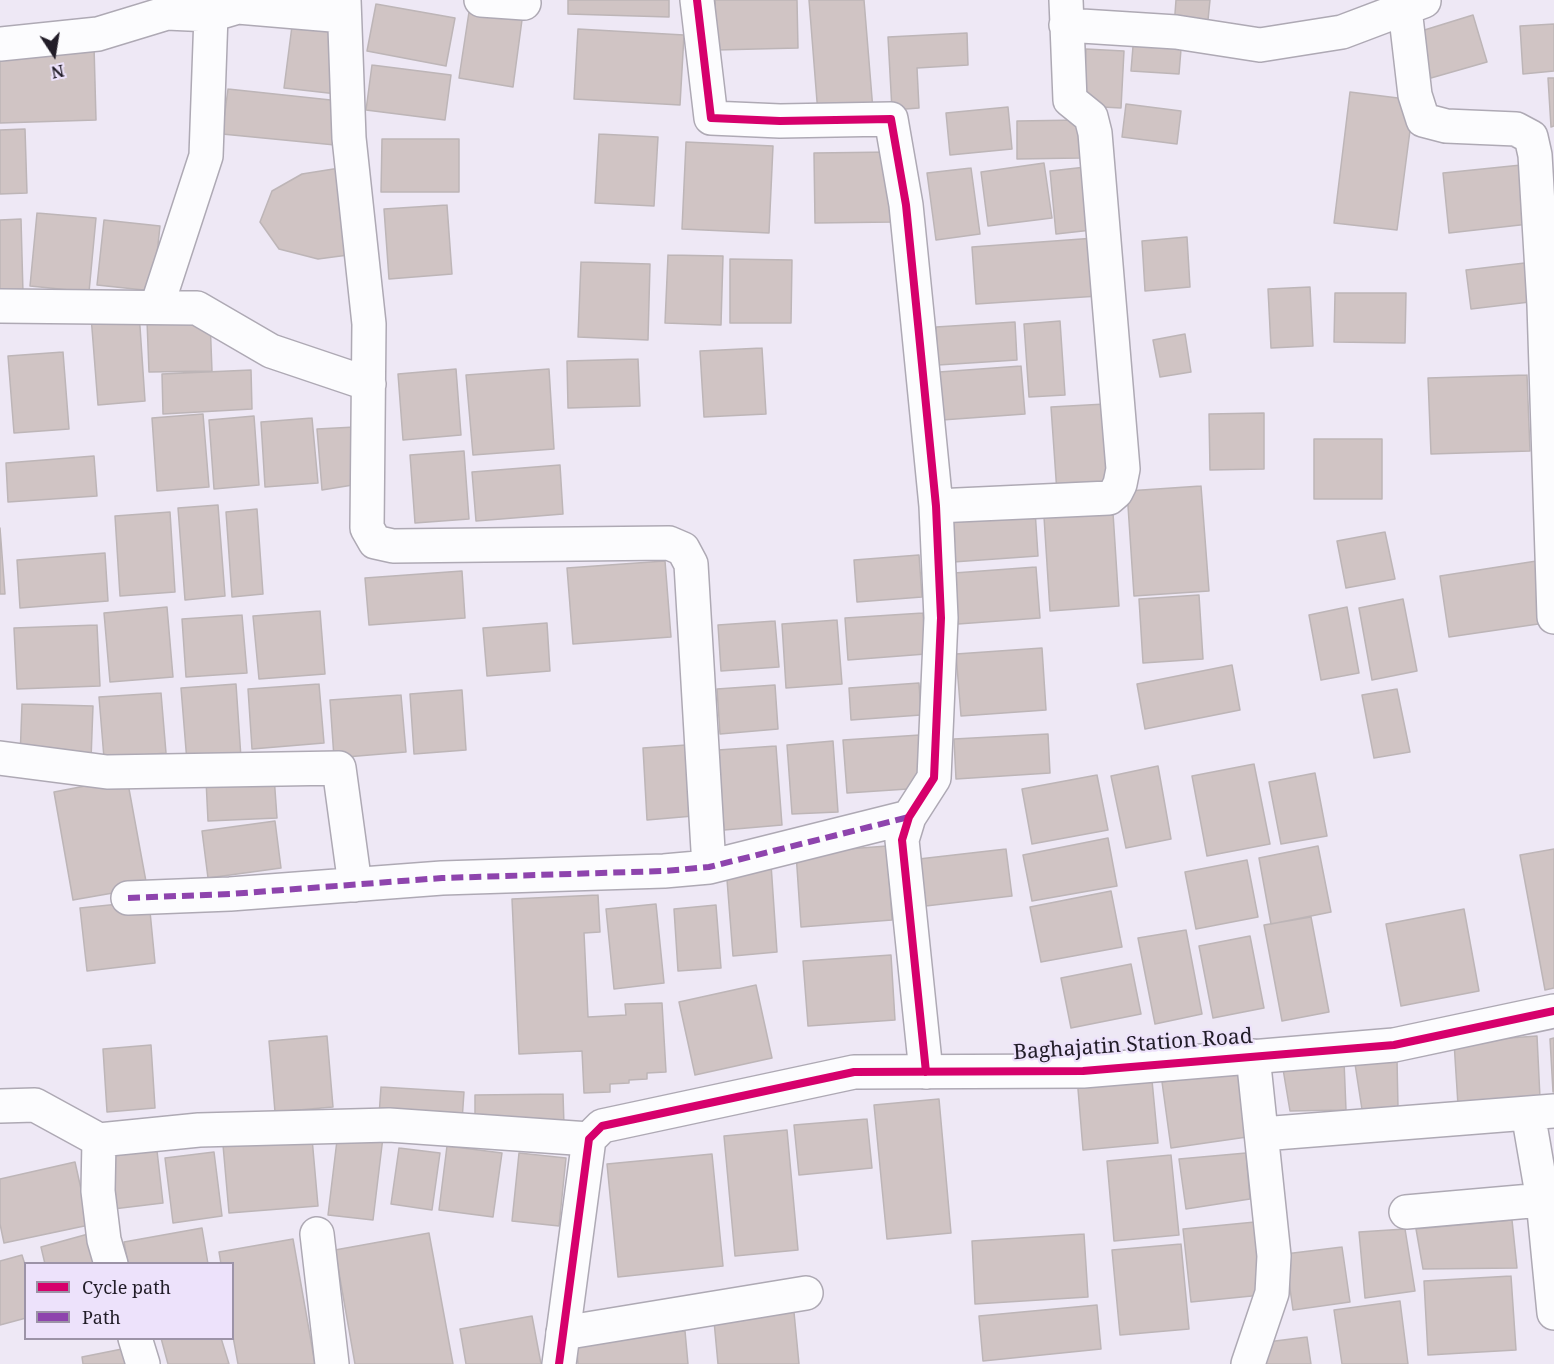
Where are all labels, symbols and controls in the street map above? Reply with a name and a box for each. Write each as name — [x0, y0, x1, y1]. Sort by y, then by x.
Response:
north arrow — [24, 24, 84, 84]
text: N — [49, 60, 66, 84]
street label: Baghajatin Station Road — [1013, 1024, 1253, 1066]
legend — [24, 1262, 234, 1340]
text: Cycle path — [82, 1275, 171, 1299]
text: Path — [82, 1305, 121, 1329]

